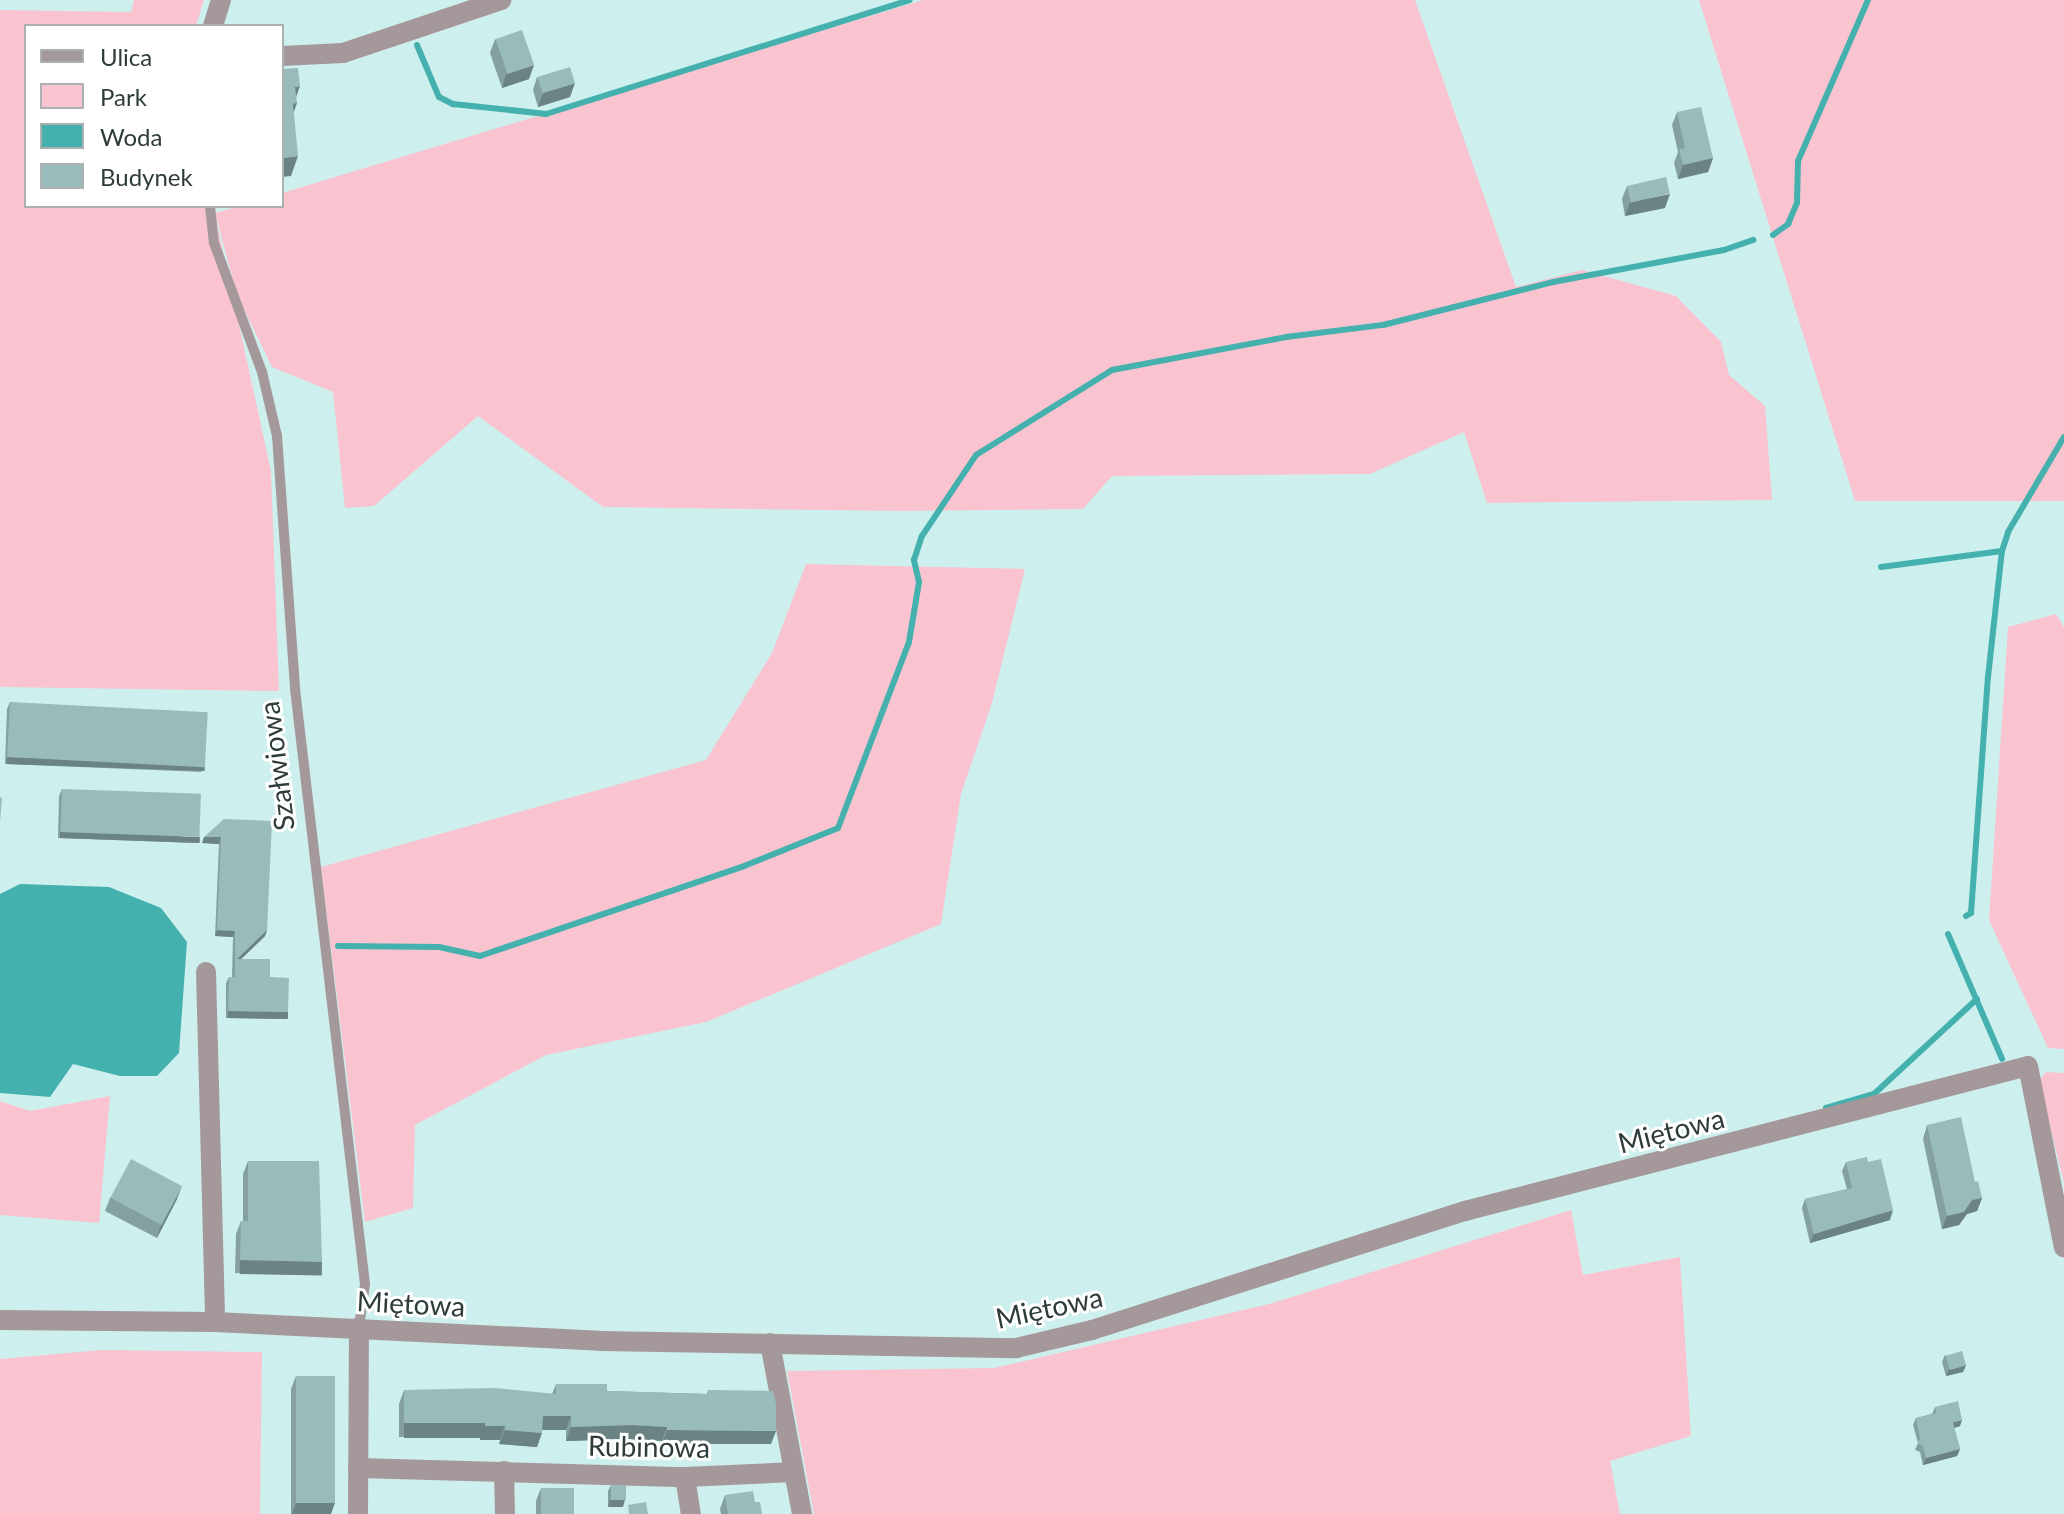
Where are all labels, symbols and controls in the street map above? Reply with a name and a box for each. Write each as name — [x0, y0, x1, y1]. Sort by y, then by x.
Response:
legend — [24, 24, 284, 208]
text: Ulica — [100, 42, 152, 71]
text: Park — [100, 82, 147, 111]
text: Woda — [100, 122, 162, 151]
text: Budynek — [100, 162, 193, 191]
street label: Szałwiowa — [251, 699, 301, 833]
street label: Miętowa — [1614, 1101, 1728, 1159]
street label: Miętowa — [992, 1279, 1106, 1335]
street label: Miętowa — [356, 1283, 466, 1323]
street label: Rubinowa — [588, 1428, 710, 1464]

